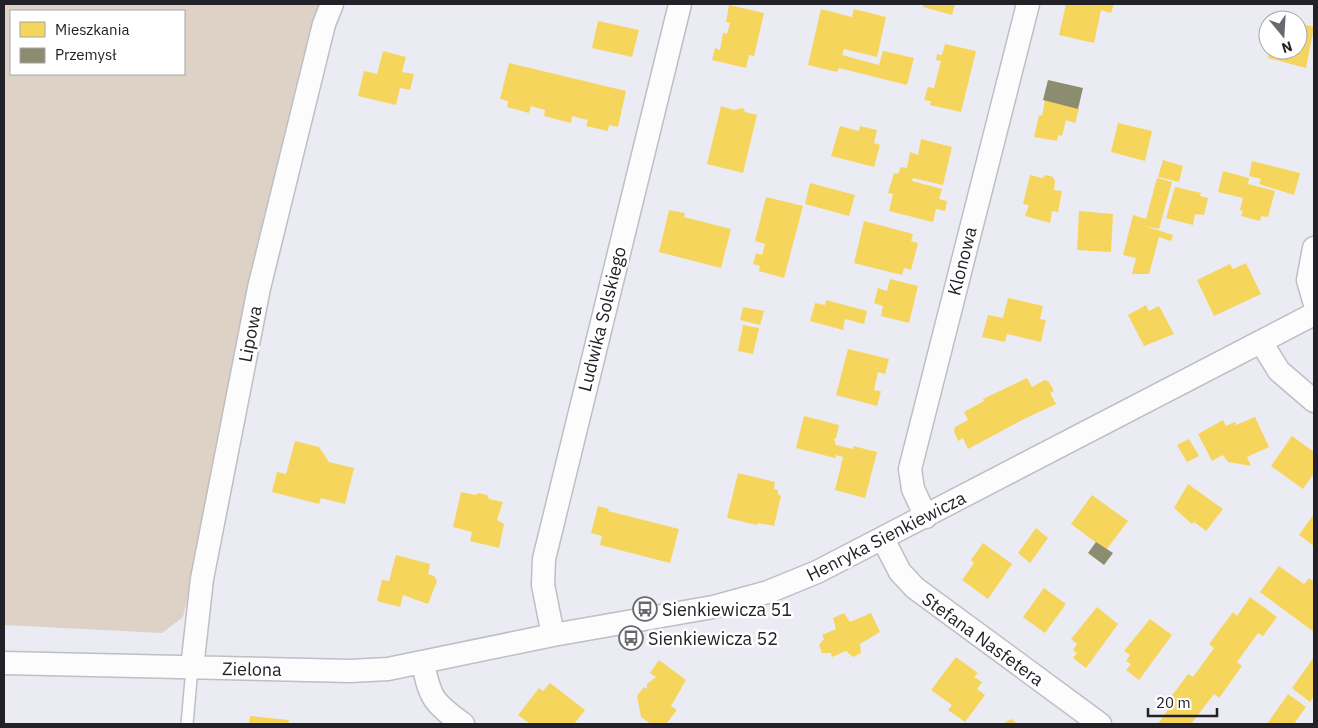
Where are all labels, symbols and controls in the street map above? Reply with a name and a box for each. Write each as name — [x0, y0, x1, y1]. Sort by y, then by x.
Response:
legend — [10, 10, 185, 75]
north arrow — [1258, 10, 1308, 60]
text: Mieszkania — [55, 20, 129, 39]
text: N — [1279, 37, 1295, 57]
text: Przemysł — [55, 45, 117, 64]
street label: Klonowa — [942, 224, 982, 298]
street label: Ludwika Solskiego — [573, 244, 631, 394]
street label: Lipowa — [233, 303, 267, 364]
street label: Henryka Sienkiewicza — [802, 486, 970, 586]
street label: Stefana Nasfetera — [918, 587, 1049, 691]
bus stop icon: Sienkiewicza 51 — [632, 596, 658, 622]
place label: Sienkiewicza 51 — [662, 598, 792, 621]
bus stop icon: Sienkiewicza 52 — [618, 625, 644, 651]
place label: Sienkiewicza 52 — [648, 627, 778, 650]
street label: Zielona — [222, 657, 282, 681]
scale bar — [1148, 686, 1217, 718]
text: 20 m — [1156, 693, 1191, 712]

